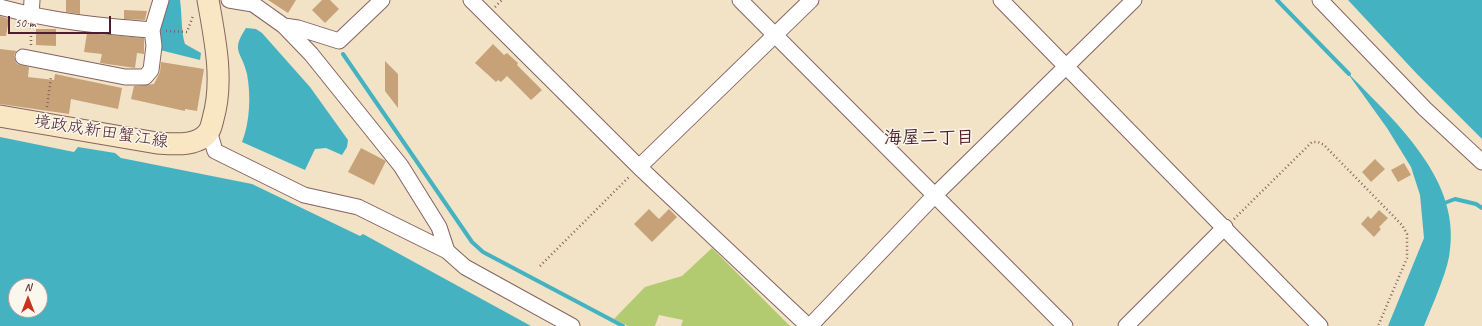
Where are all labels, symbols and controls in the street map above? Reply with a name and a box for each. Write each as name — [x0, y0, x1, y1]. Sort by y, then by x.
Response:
scale bar — [10, 8, 113, 34]
text: 50 m — [15, 15, 35, 31]
street label: 境政成新田蟹江線 — [32, 111, 170, 153]
district label: 海屋二丁目 — [884, 127, 974, 149]
north arrow — [8, 278, 48, 318]
text: N — [25, 280, 31, 294]

